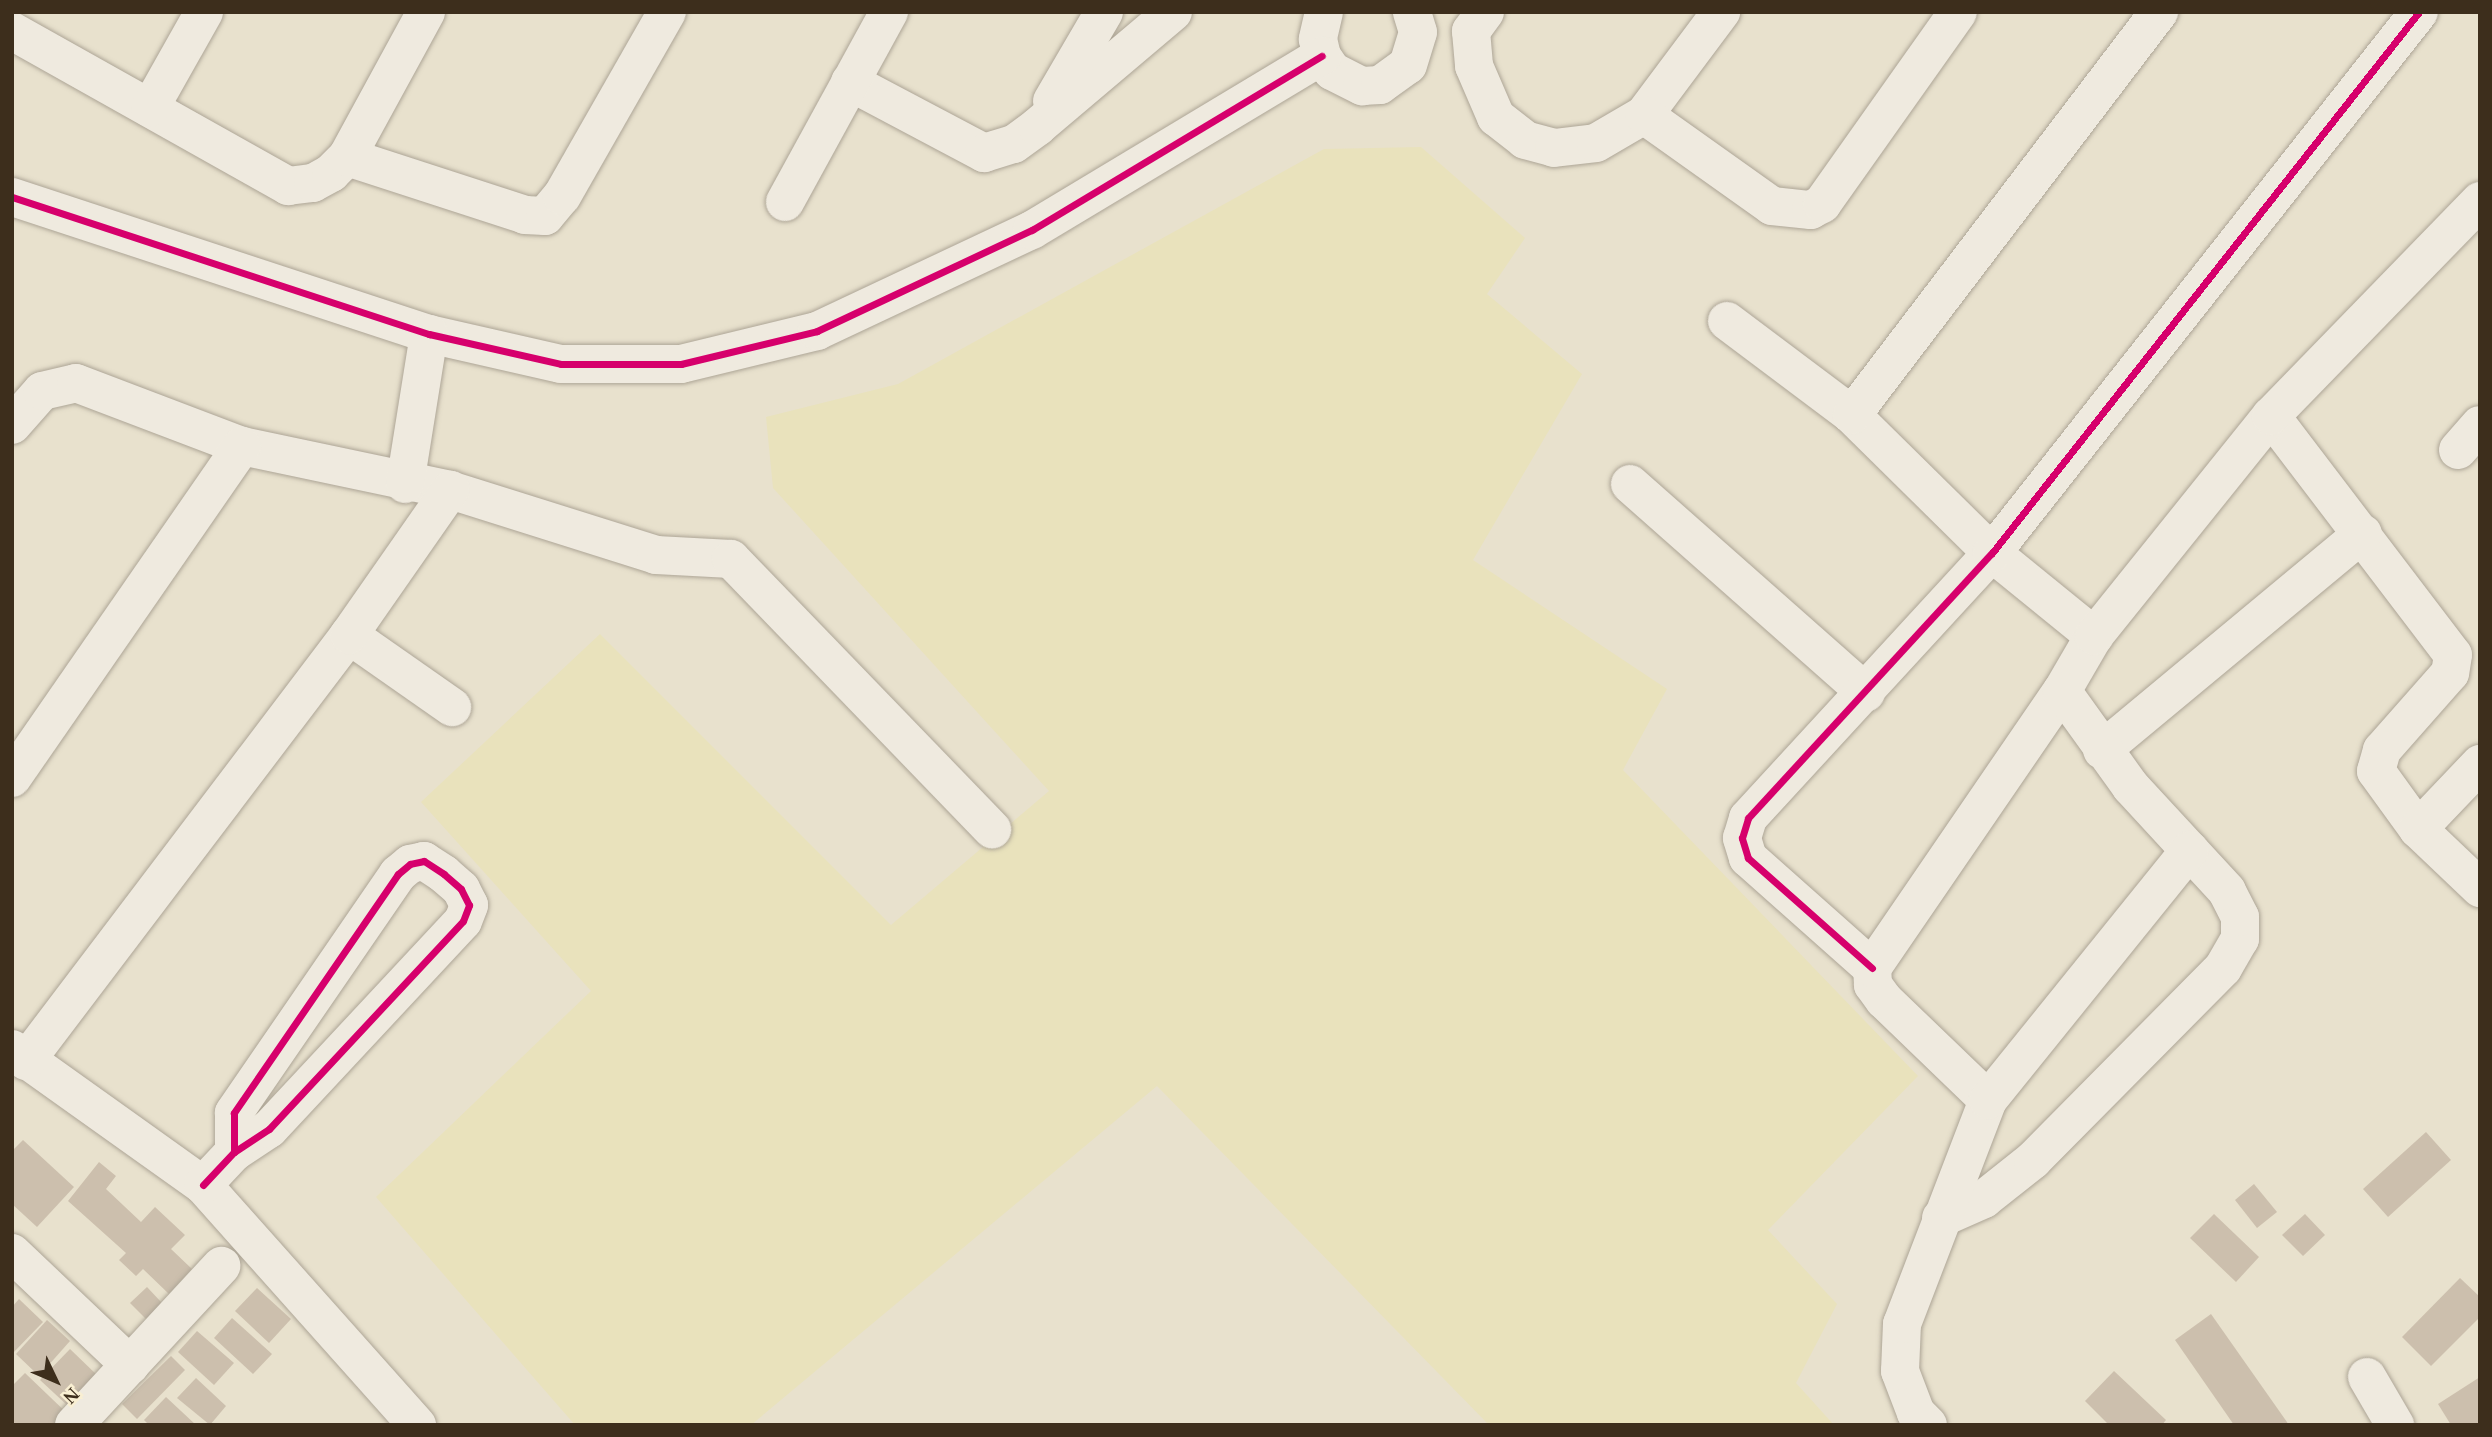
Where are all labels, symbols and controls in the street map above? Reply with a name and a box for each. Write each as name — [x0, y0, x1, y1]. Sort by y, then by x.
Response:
north arrow — [21, 1346, 91, 1416]
text: N — [59, 1384, 84, 1408]

